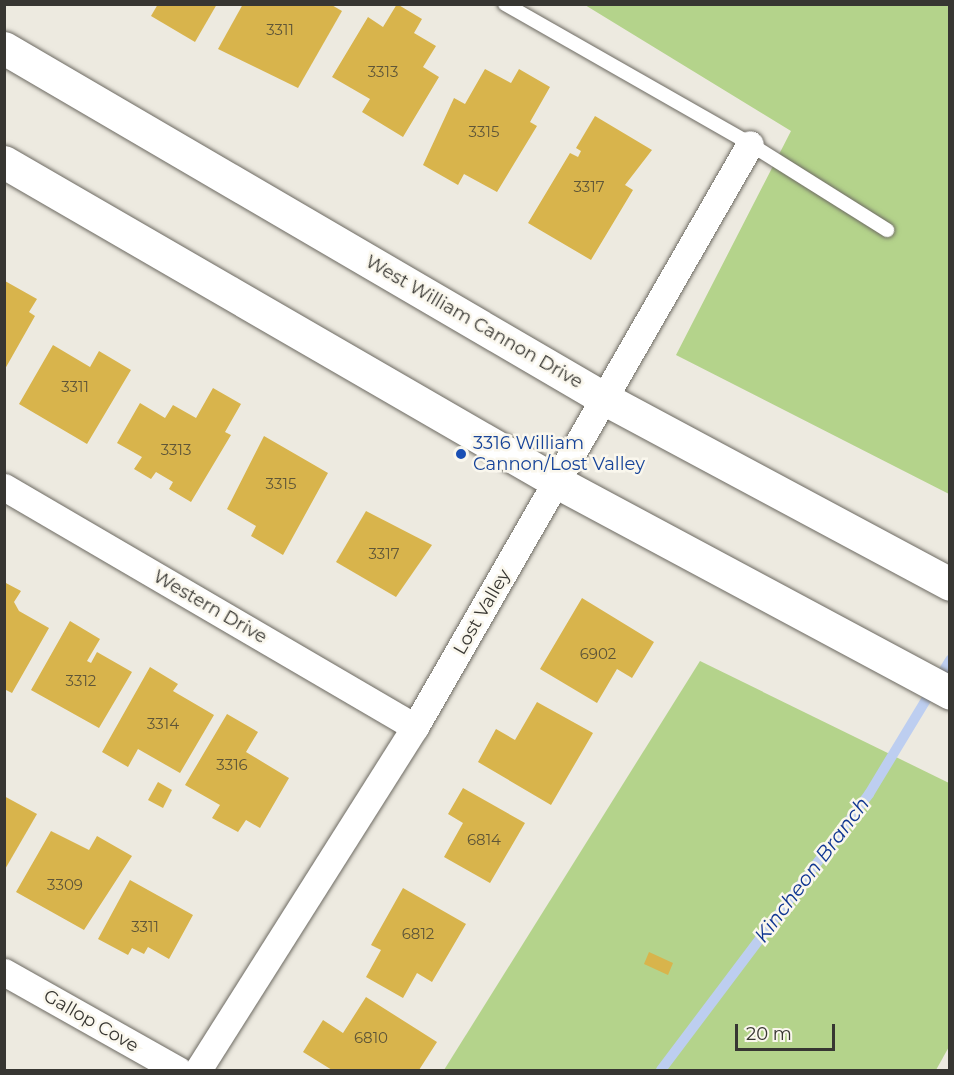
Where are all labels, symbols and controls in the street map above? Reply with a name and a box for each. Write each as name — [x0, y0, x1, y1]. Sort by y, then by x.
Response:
house number: 3311 — [266, 21, 294, 39]
house number: 3313 — [368, 63, 398, 81]
house number: 3315 — [469, 123, 499, 141]
house number: 3317 — [573, 178, 605, 196]
street label: West William Cannon Drive — [362, 251, 586, 393]
house number: 3311 — [61, 378, 89, 396]
place label: 3316 William Cannon/Lost Valley — [473, 433, 645, 476]
house number: 3313 — [161, 441, 191, 459]
marker: 3316 William Cannon/Lost Valley — [454, 447, 468, 461]
house number: 3315 — [266, 475, 296, 493]
house number: 3317 — [368, 545, 400, 563]
street label: Lost Valley — [449, 565, 515, 659]
street label: Western Drive — [149, 566, 271, 648]
house number: 6902 — [580, 645, 616, 663]
house number: 3312 — [66, 672, 96, 690]
house number: 3314 — [147, 715, 179, 733]
house number: 3316 — [216, 756, 248, 774]
water label: Kincheon Branch — [750, 793, 874, 947]
house number: 6814 — [467, 831, 501, 849]
house number: 3309 — [47, 876, 83, 894]
house number: 3311 — [131, 918, 159, 936]
house number: 6812 — [402, 925, 434, 943]
street label: Gallop Cove — [40, 985, 142, 1057]
scale bar — [738, 1012, 838, 1050]
text: 20 m — [746, 1023, 792, 1045]
house number: 6810 — [354, 1029, 388, 1047]

